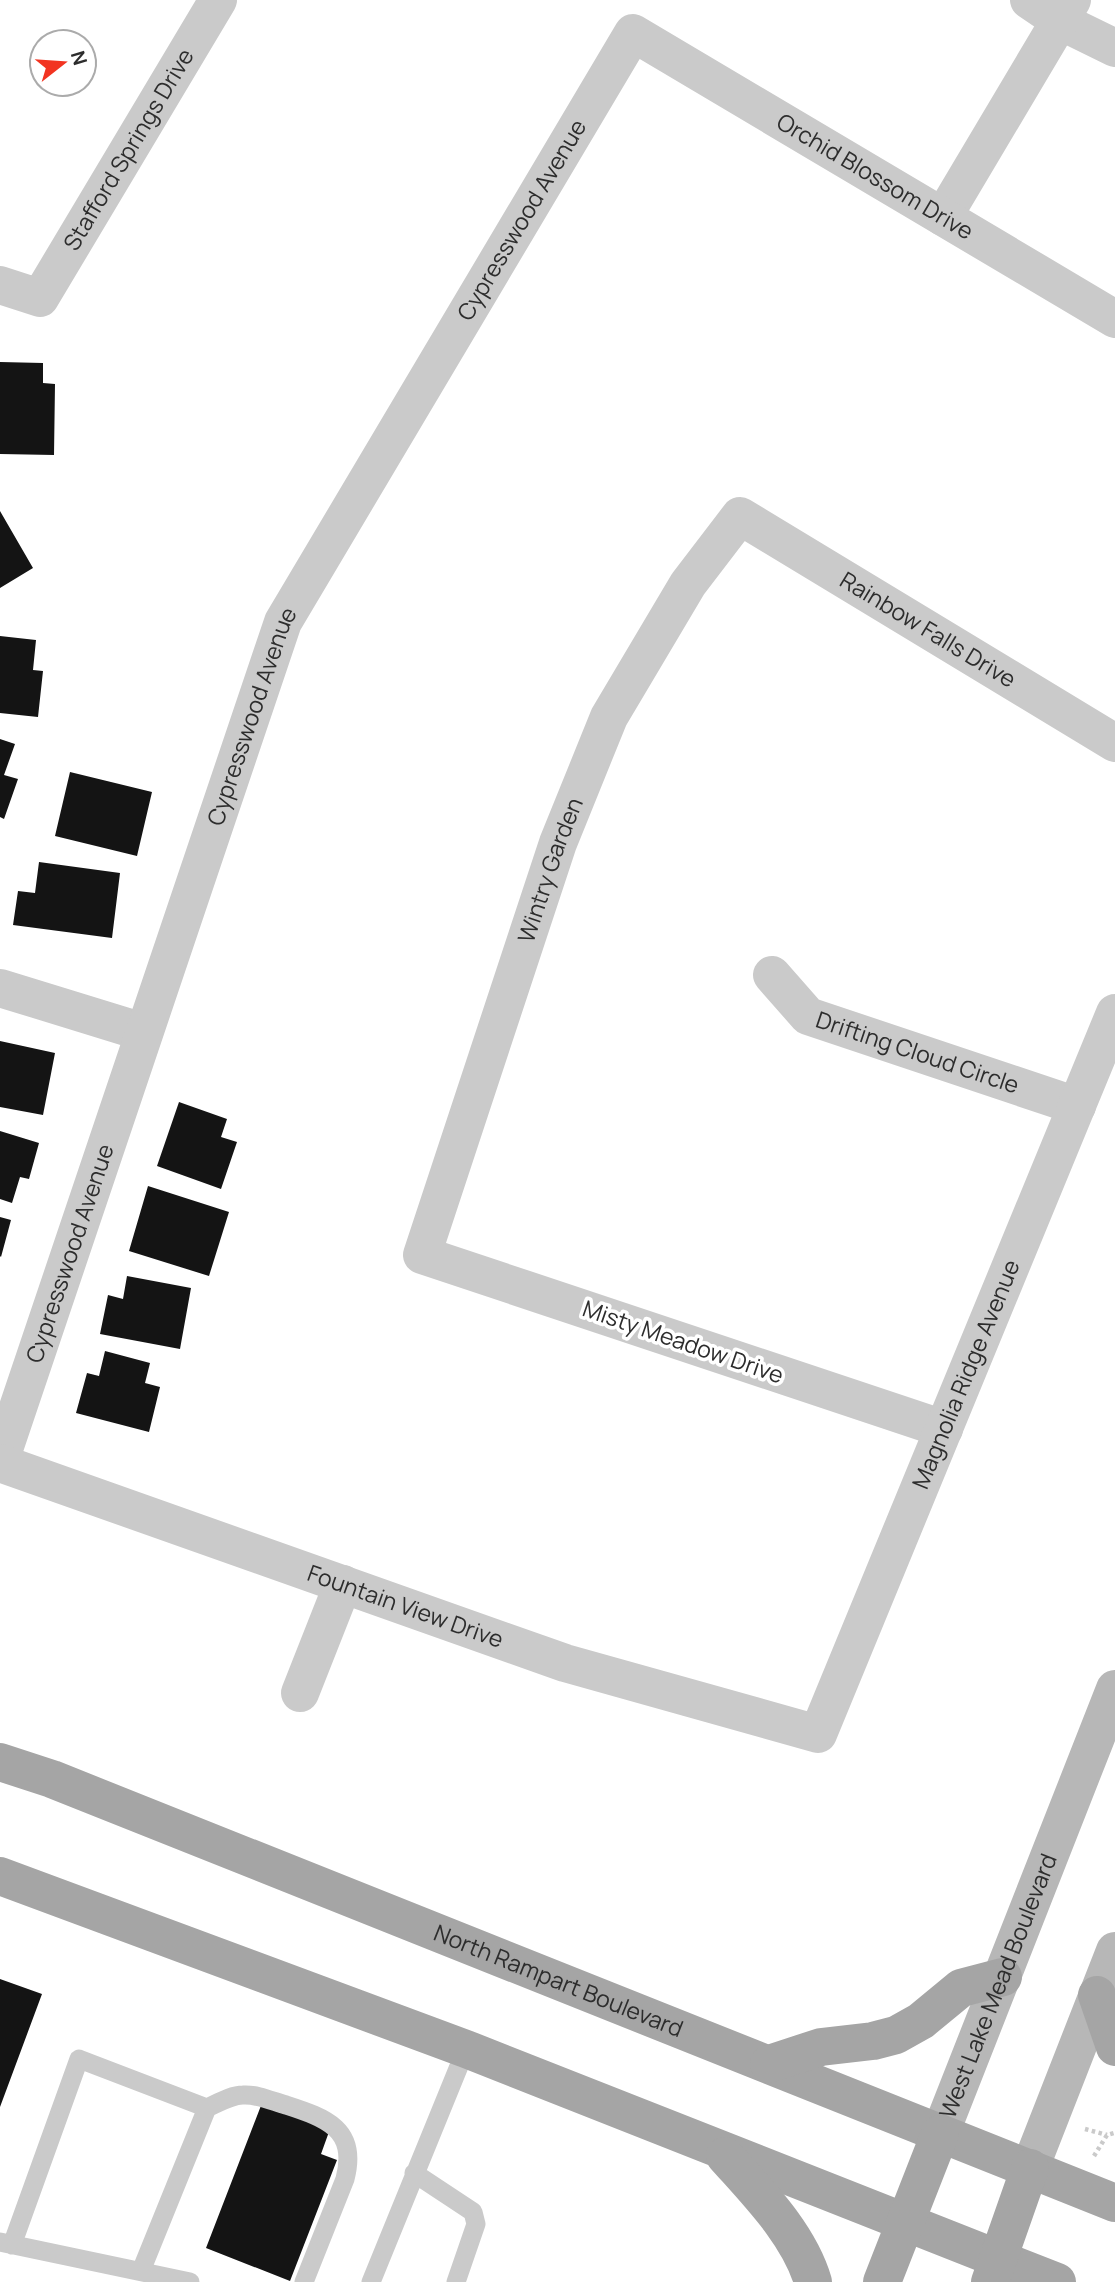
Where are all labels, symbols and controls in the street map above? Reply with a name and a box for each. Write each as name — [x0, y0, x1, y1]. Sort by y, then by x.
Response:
north arrow — [28, 28, 98, 98]
street label: Stafford Springs Drive — [55, 42, 201, 256]
text: N — [65, 48, 94, 68]
street label: Orchid Blossom Drive — [771, 105, 980, 247]
street label: Cypresswood Avenue — [449, 113, 593, 326]
street label: Rainbow Falls Drive — [834, 563, 1023, 695]
street label: Cypresswood Avenue — [199, 600, 304, 829]
street label: Wintry Garden — [509, 792, 590, 946]
street label: Drifting Cloud Circle — [812, 1003, 1024, 1101]
street label: Cypresswood Avenue — [17, 1140, 121, 1367]
street label: Magnolia Ridge Avenue — [904, 1255, 1027, 1493]
street label: Misty Meadow Drive — [579, 1292, 788, 1390]
street label: Fountain View Drive — [303, 1556, 508, 1655]
street label: West Lake Mead Boulevard — [931, 1849, 1064, 2123]
street label: North Rampart Boulevard — [430, 1916, 688, 2044]

